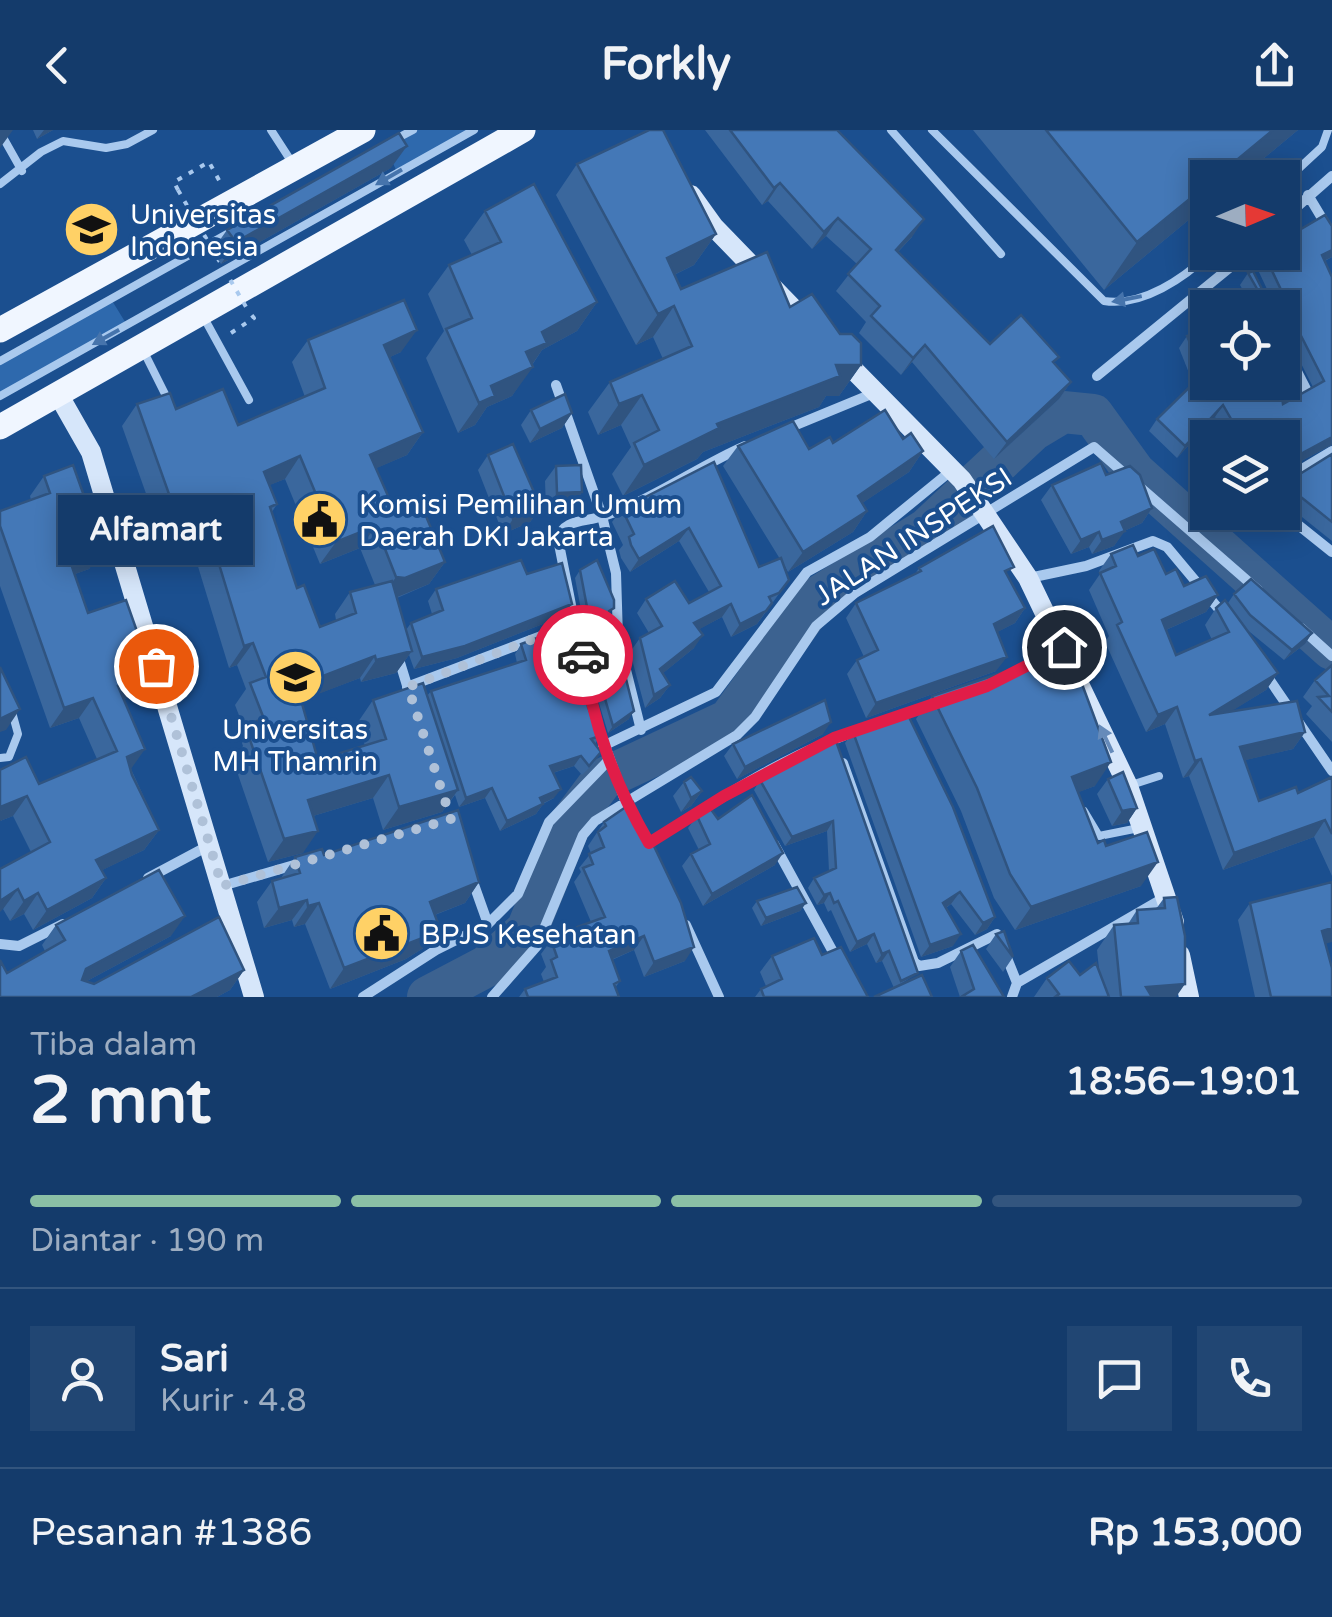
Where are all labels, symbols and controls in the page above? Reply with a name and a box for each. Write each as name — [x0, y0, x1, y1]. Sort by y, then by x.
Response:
icon: back — [30, 38, 85, 93]
text: Forkly — [601, 38, 731, 92]
icon: share — [1247, 38, 1302, 93]
north arrow — [1190, 160, 1300, 270]
map controls — [1190, 160, 1300, 530]
one-way arrow — [374, 169, 403, 186]
place label: Universitas Indonesia — [130, 198, 276, 264]
school or university icon: Universitas Indonesia — [61, 200, 121, 260]
button: locate — [1190, 290, 1300, 400]
one-way arrow — [1112, 291, 1143, 307]
one-way arrow — [91, 328, 120, 345]
button: layers — [1190, 420, 1300, 530]
street label: JALAN INSPEKSI — [808, 460, 1019, 613]
place label: Komisi Pemilihan Umum Daerah DKI Jakarta — [359, 488, 682, 554]
public building icon: Komisi Pemilihan Umum Daerah DKI Jakarta — [290, 490, 350, 550]
callout: Alfamart — [58, 496, 254, 566]
text: Alfamart — [89, 511, 222, 549]
courier — [533, 605, 633, 705]
pin — [1022, 605, 1107, 690]
icon: home — [1037, 620, 1092, 675]
pin — [114, 624, 199, 709]
icon: car — [556, 628, 611, 683]
icon: bag — [129, 639, 184, 694]
school or university icon: Universitas MH Thamrin — [265, 648, 325, 708]
place label: Universitas MH Thamrin — [212, 713, 378, 779]
one-way arrow — [1098, 724, 1114, 753]
public building icon: BPJS Kesehatan — [352, 904, 412, 964]
place label: BPJS Kesehatan — [421, 918, 637, 952]
text: Tiba dalam — [30, 1026, 197, 1064]
text: 18:56–19:01 — [1065, 1059, 1302, 1105]
text: 2 mnt — [30, 1062, 211, 1141]
text: Diantar · 190 m — [30, 1222, 264, 1260]
button: person — [30, 1326, 135, 1431]
button: chat — [1067, 1326, 1172, 1431]
button: phone — [1197, 1326, 1302, 1431]
text: Sari — [160, 1336, 229, 1382]
text: Kurir · 4.8 — [160, 1382, 307, 1420]
text: Pesanan #1386 — [30, 1510, 312, 1556]
text: Rp 153,000 — [1088, 1510, 1302, 1556]

